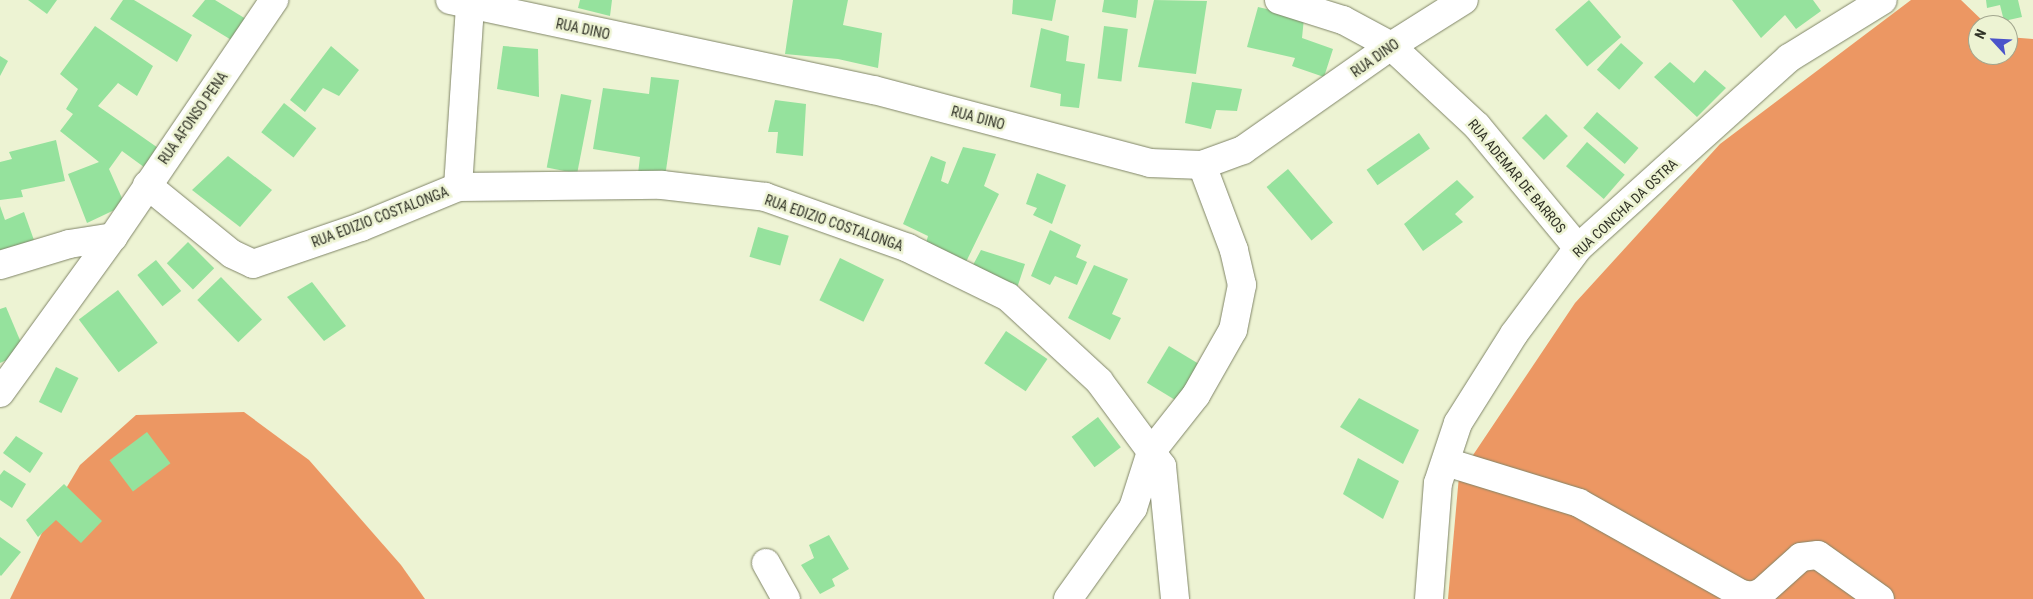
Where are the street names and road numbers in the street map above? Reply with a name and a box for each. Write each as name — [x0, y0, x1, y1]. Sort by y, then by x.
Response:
street label: RUA DINO — [554, 15, 612, 43]
street label: RUA DINO — [1348, 35, 1402, 81]
street label: RUA AFONSO PENA — [155, 69, 231, 167]
street label: RUA DINO — [949, 103, 1007, 133]
street label: RUA ADEMAR DE BARROS — [1465, 116, 1569, 236]
street label: RUA CONCHA DA OSTRA — [1569, 155, 1681, 261]
street label: RUA EDIZIO COSTALONGA — [309, 183, 451, 251]
street label: RUA EDIZIO COSTALONGA — [763, 191, 905, 255]

